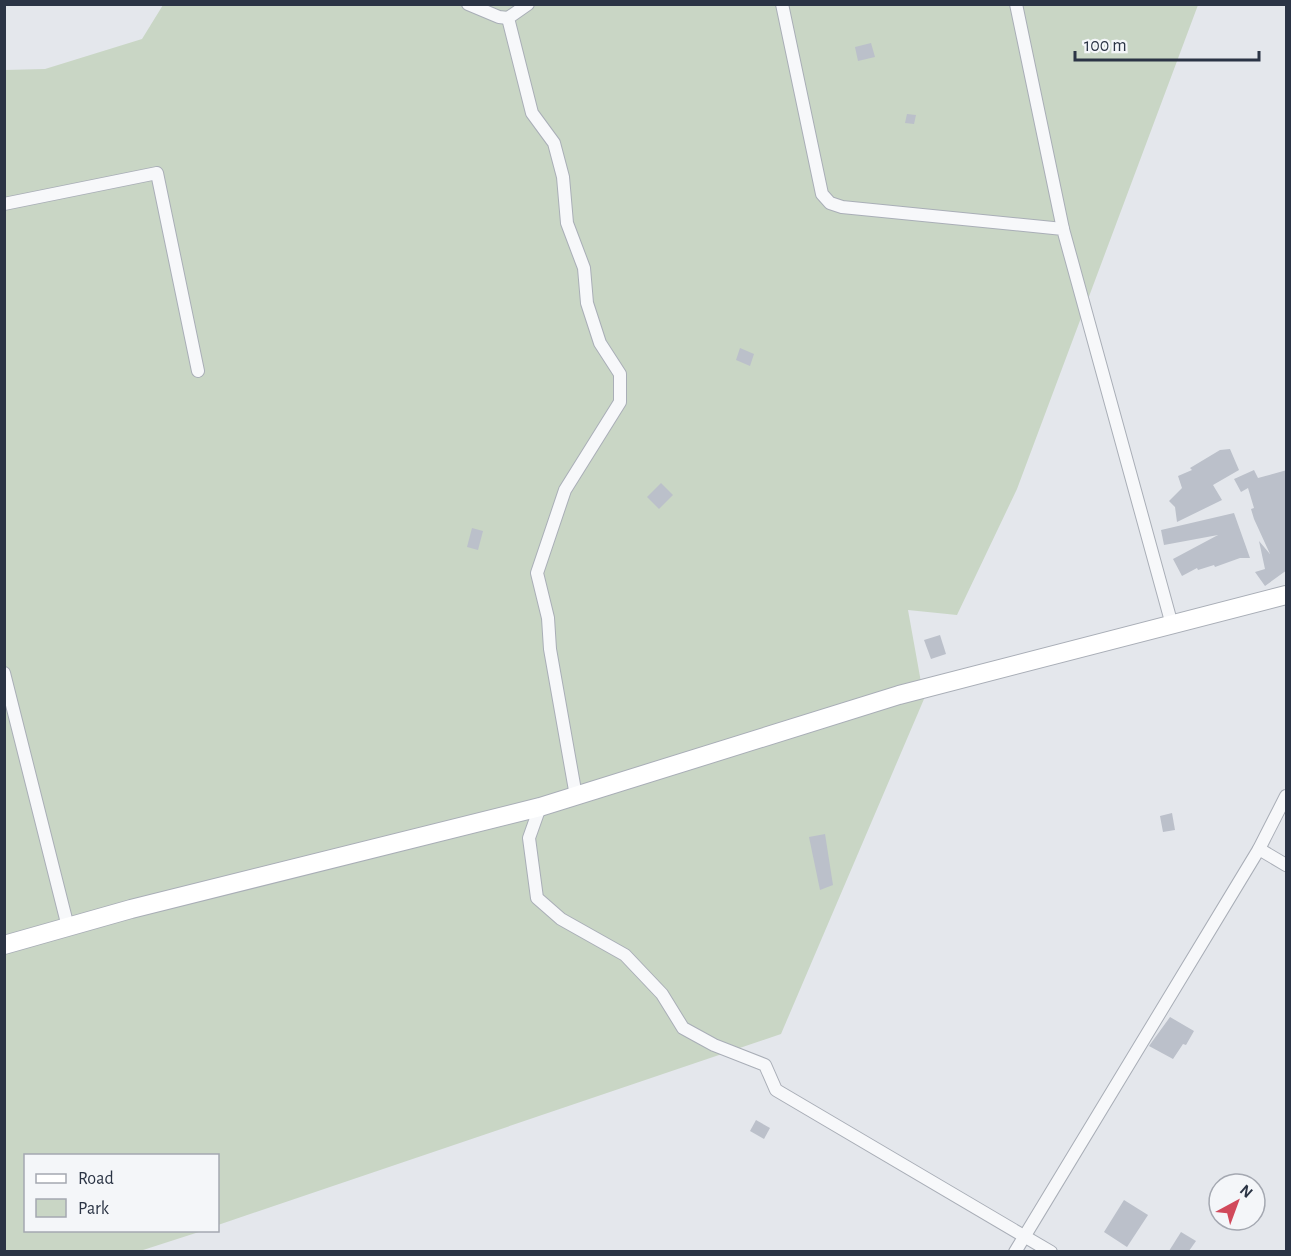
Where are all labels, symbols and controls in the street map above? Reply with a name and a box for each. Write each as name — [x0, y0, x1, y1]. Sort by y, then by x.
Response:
scale bar — [1075, 24, 1260, 62]
text: 100 m — [1084, 37, 1127, 55]
legend — [24, 1154, 219, 1232]
text: Road — [78, 1170, 114, 1188]
north arrow — [1207, 1172, 1267, 1232]
text: N — [1237, 1182, 1256, 1201]
text: Park — [78, 1200, 110, 1218]

